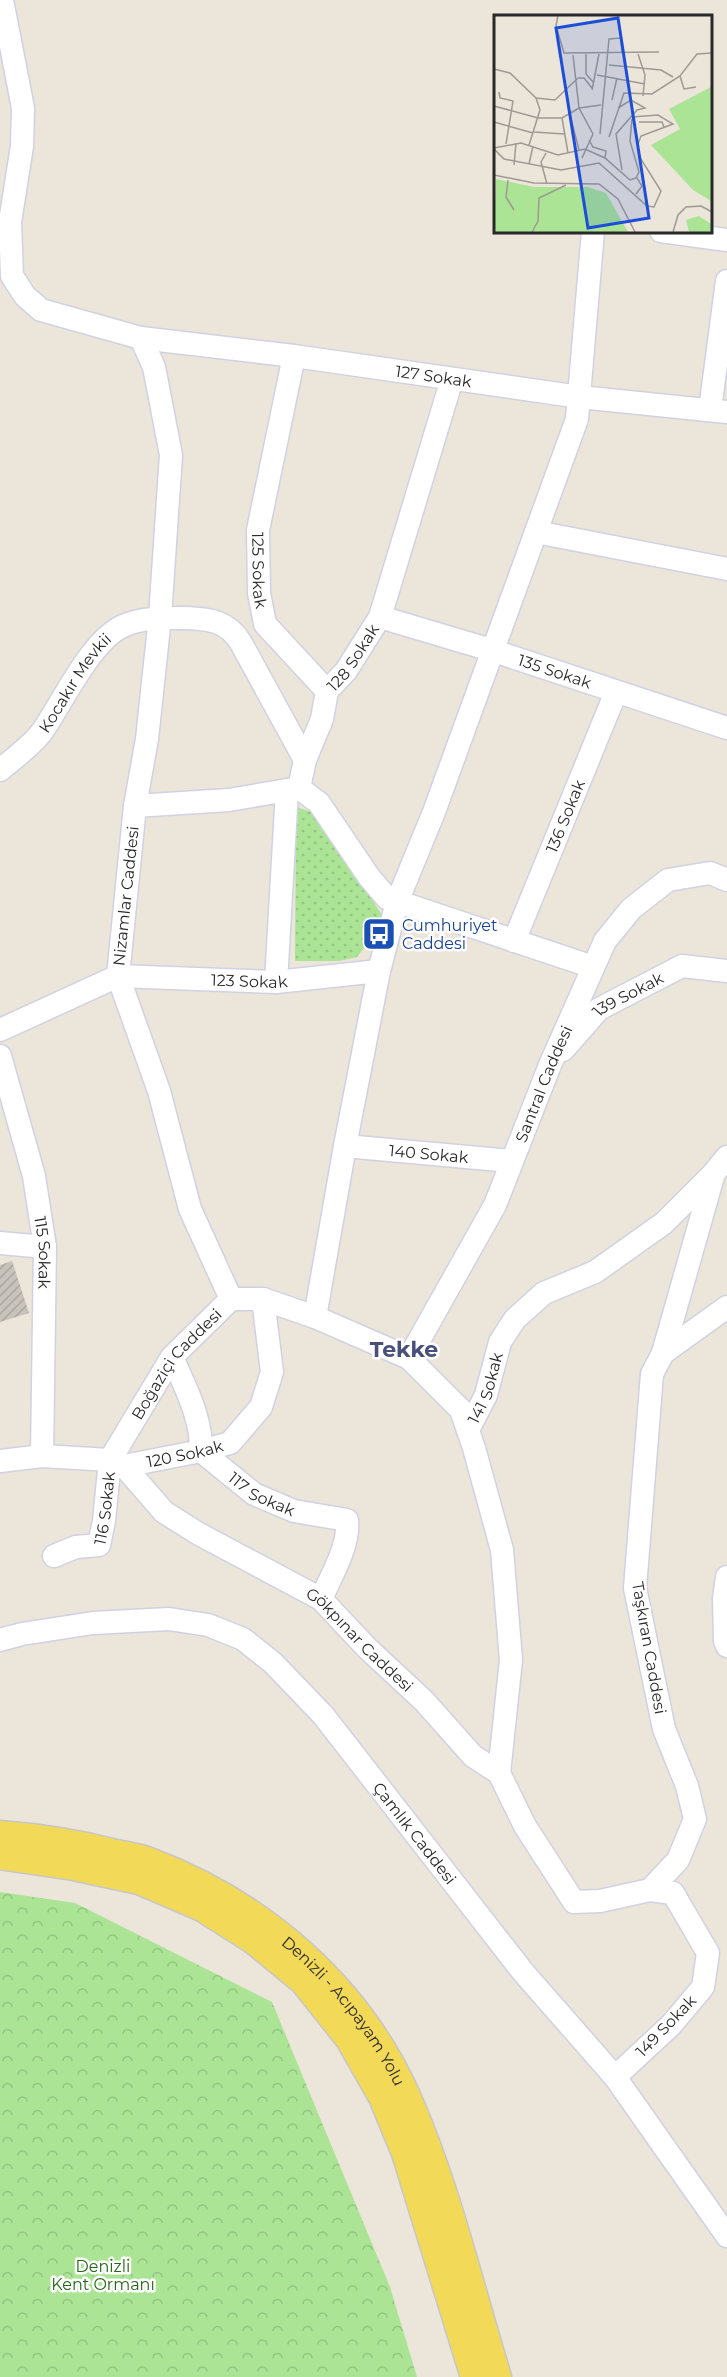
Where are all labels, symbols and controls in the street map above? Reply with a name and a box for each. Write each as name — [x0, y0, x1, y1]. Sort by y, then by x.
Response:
inset map — [494, 15, 712, 232]
street label: 127 Sokak — [394, 361, 473, 391]
street label: 125 Sokak — [249, 532, 271, 610]
street label: 128 Sokak — [323, 620, 383, 695]
street label: Kocakır Mevkii — [35, 629, 115, 736]
street label: 135 Sokak — [516, 650, 594, 692]
street label: 136 Sokak — [542, 776, 589, 855]
street label: Nizamlar Caddesi — [109, 825, 143, 967]
bus stop icon: Cumhuriyet Caddesi — [361, 916, 397, 952]
place label: Cumhuriyet Caddesi — [402, 916, 498, 953]
street label: 139 Sokak — [588, 968, 667, 1020]
street label: 123 Sokak — [211, 970, 289, 992]
street label: Santral Caddesi — [511, 1022, 576, 1145]
street label: 140 Sokak — [388, 1141, 470, 1167]
street label: 115 Sokak — [31, 1215, 55, 1290]
street label: Boğaziçi Caddesi — [127, 1304, 225, 1423]
district label: Tekke — [370, 1336, 438, 1363]
street label: 141 Sokak — [464, 1350, 506, 1426]
street label: 120 Sokak — [145, 1436, 226, 1471]
street label: 117 Sokak — [225, 1468, 298, 1520]
street label: 116 Sokak — [90, 1470, 118, 1547]
street label: Taşkıran Caddesi — [628, 1580, 670, 1716]
street label: Gökpınar Caddesi — [303, 1583, 417, 1696]
street label: Çamlık Caddesi — [369, 1778, 460, 1888]
street label: Denizli - Acıpayam Yolu — [278, 1932, 409, 2089]
street label: 149 Sokak — [632, 1991, 700, 2061]
park label: Denizli Kent Ormanı — [51, 2257, 155, 2294]

